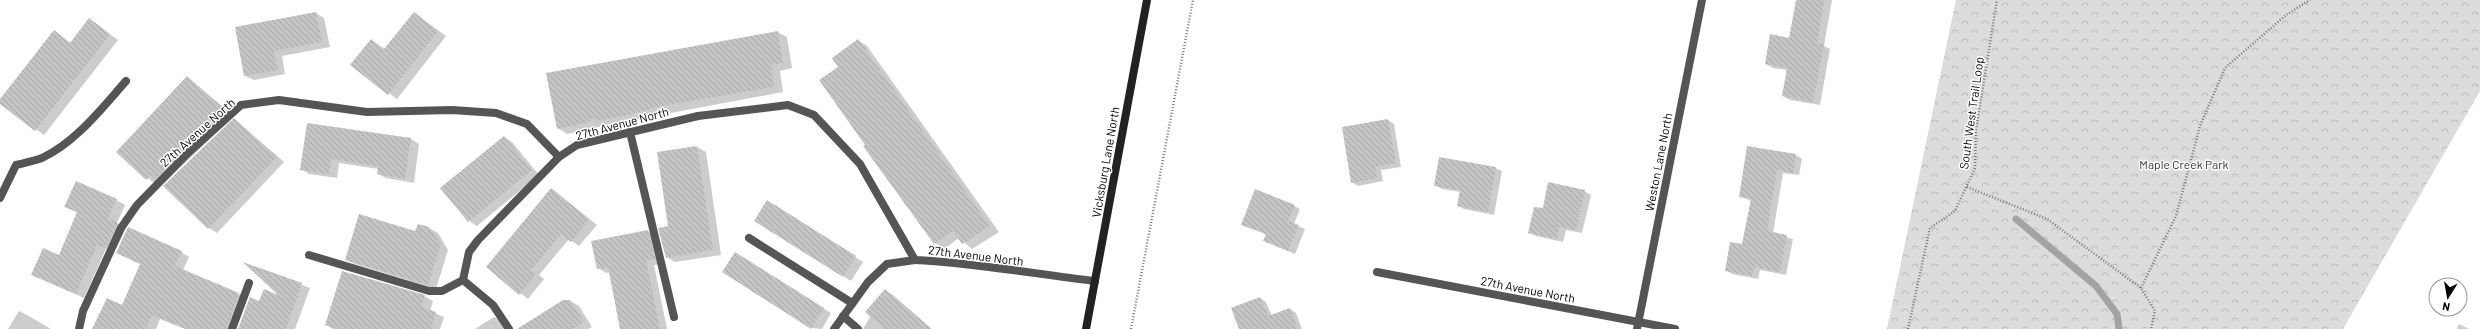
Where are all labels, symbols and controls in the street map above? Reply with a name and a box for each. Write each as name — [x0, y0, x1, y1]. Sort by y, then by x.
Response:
street label: South West Trail Loop — [1956, 56, 1986, 170]
street label: 27th Avenue North — [157, 95, 237, 169]
street label: 27th Avenue North — [574, 104, 670, 142]
street label: Vicksburg Lane North — [1088, 105, 1122, 219]
street label: Weston Lane North — [1642, 112, 1674, 212]
park label: Maple Creek Park — [2139, 157, 2229, 171]
street label: 27th Avenue North — [928, 242, 1024, 268]
street label: 27th Avenue North — [1480, 273, 1576, 305]
north arrow — [2428, 277, 2468, 317]
text: N — [2441, 300, 2451, 314]

